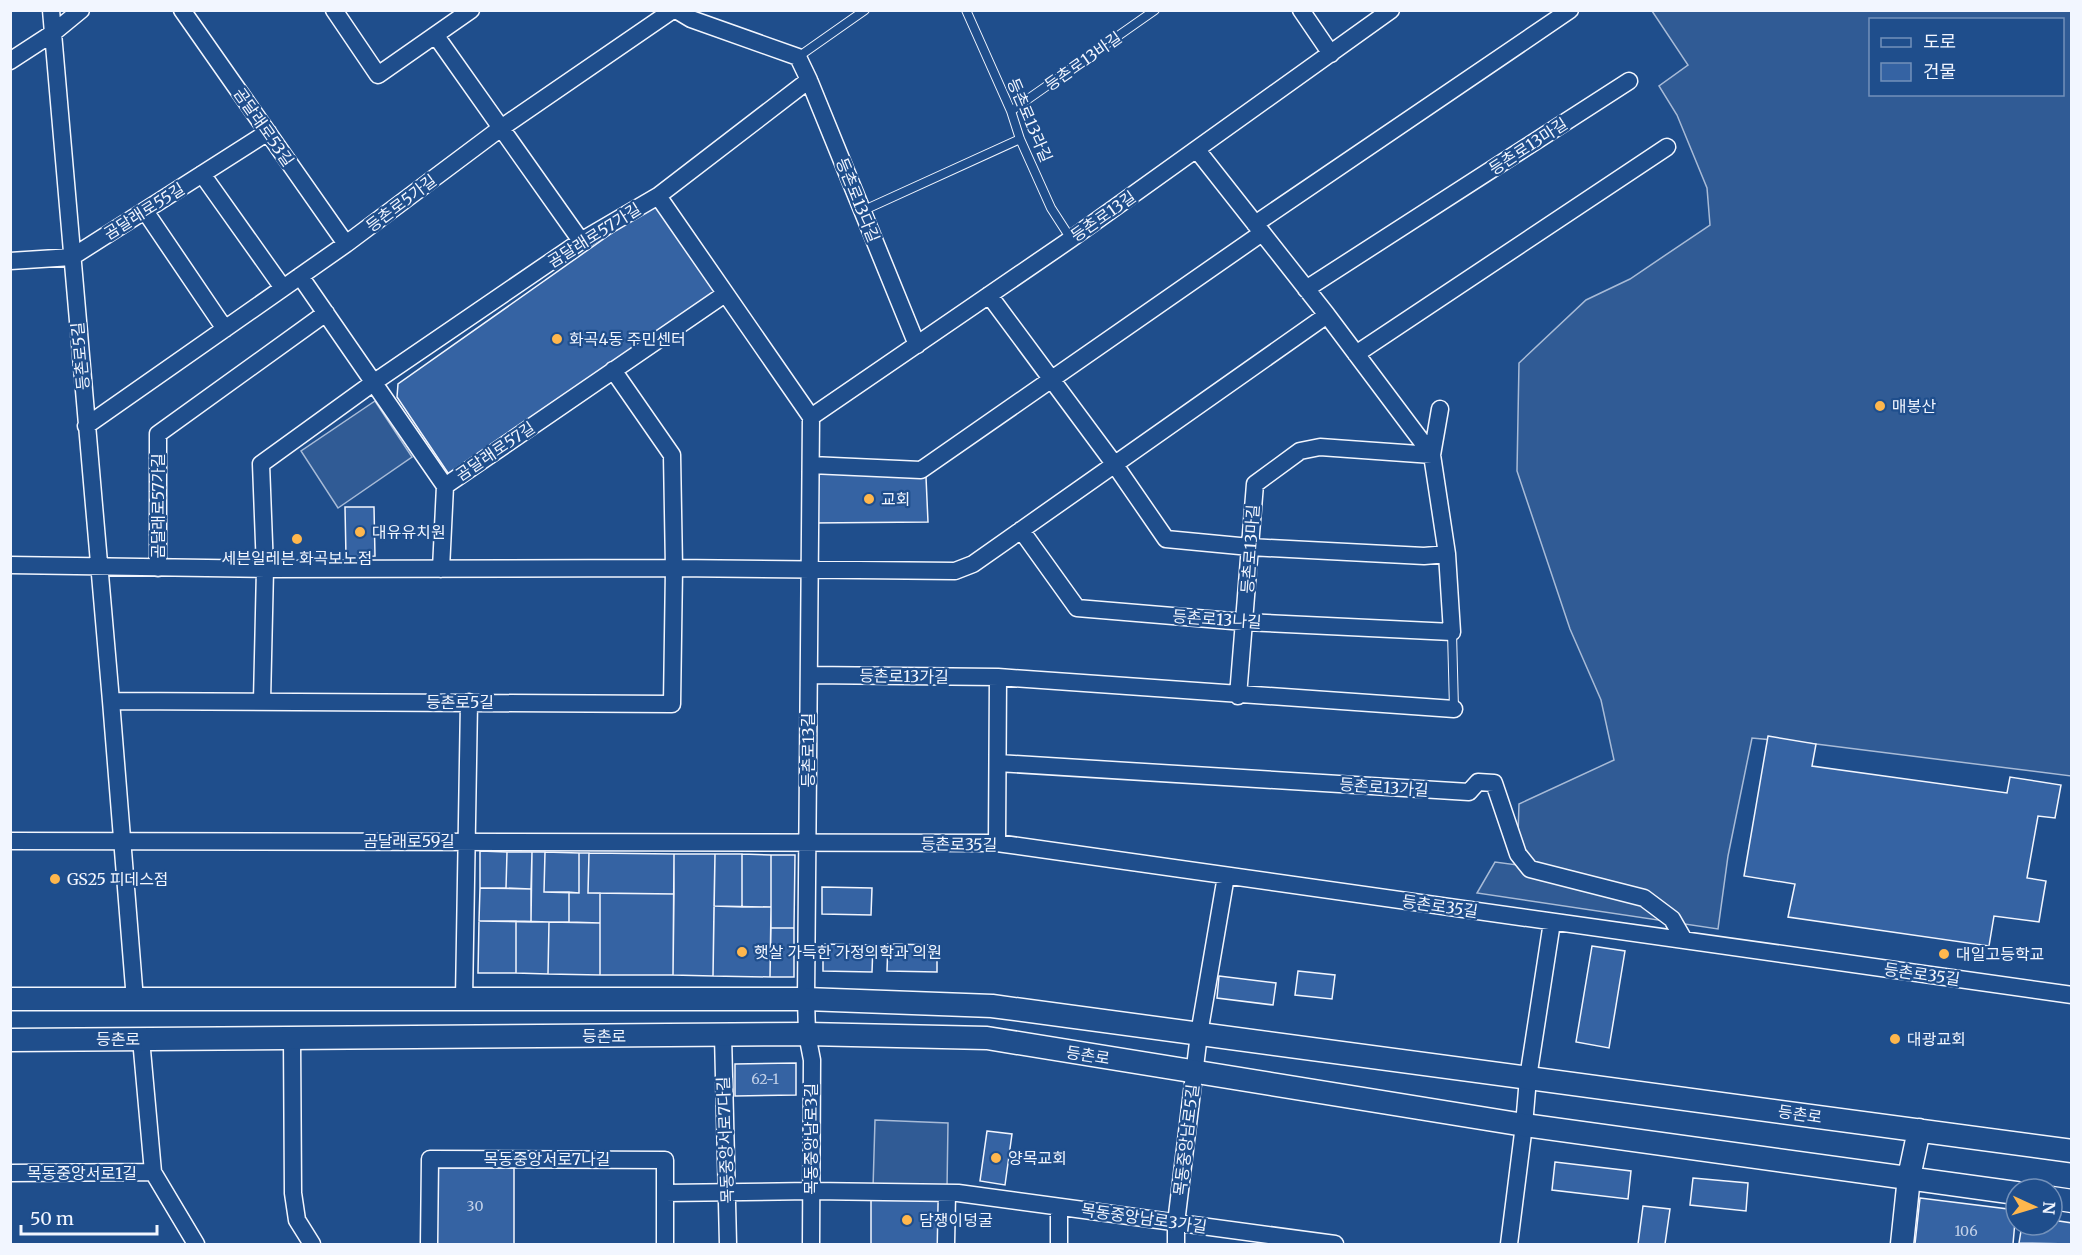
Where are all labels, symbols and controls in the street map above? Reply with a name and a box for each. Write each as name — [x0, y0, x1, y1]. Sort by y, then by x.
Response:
legend — [1869, 18, 2064, 96]
street label: 등촌로13바길 — [1041, 27, 1125, 95]
text: 도로 — [1923, 30, 1956, 53]
text: 건물 — [1923, 60, 1956, 83]
street label: 등촌로13라길 — [1003, 75, 1057, 165]
street label: 곰달래로53길 — [230, 84, 298, 170]
street label: 등촌로13마길 — [1485, 113, 1571, 179]
street label: 등촌로13다길 — [832, 155, 884, 245]
street label: 등촌로5가길 — [362, 170, 440, 236]
street label: 곰달래로55길 — [100, 178, 188, 244]
street label: 등촌로13길 — [1067, 186, 1139, 246]
street label: 곰달래로57가길 — [544, 198, 644, 272]
street label: 등촌로5길 — [67, 321, 93, 391]
place label: 화곡4동 주민센터 — [569, 329, 686, 349]
marker: 화곡4동 주민센터 — [550, 332, 564, 346]
place label: 매봉산 — [1892, 396, 1936, 416]
marker: 매봉산 — [1873, 399, 1887, 413]
street label: 곰달래로57길 — [452, 417, 538, 485]
street label: 곰달래로57가길 — [148, 453, 168, 559]
place label: 교회 — [881, 489, 910, 509]
marker: 교회 — [862, 492, 876, 506]
street label: 등촌로13마길 — [1237, 504, 1263, 594]
place label: 대유유치원 — [372, 522, 446, 542]
marker: 대유유치원 — [353, 525, 367, 539]
marker: 세븐일레븐 화곡보노점 — [290, 532, 304, 546]
place label: 세븐일레븐 화곡보노점 — [222, 548, 373, 568]
street label: 등촌로13나길 — [1172, 606, 1262, 632]
street label: 등촌로13가길 — [859, 665, 949, 687]
street label: 등촌로5길 — [426, 692, 494, 712]
street label: 등촌로13길 — [798, 713, 818, 787]
street label: 등촌로13가길 — [1339, 774, 1429, 800]
street label: 곰달래로59길 — [363, 831, 455, 851]
street label: 등촌로35길 — [921, 833, 997, 855]
place label: GS25 피데스점 — [67, 869, 169, 889]
marker: GS25 피데스점 — [48, 872, 62, 886]
street label: 등촌로35길 — [1401, 891, 1479, 921]
place label: 햇살 가득한 가정의학과 의원 — [754, 942, 942, 962]
place label: 대일고등학교 — [1956, 944, 2044, 964]
marker: 햇살 가득한 가정의학과 의원 — [735, 945, 749, 959]
marker: 대일고등학교 — [1937, 947, 1951, 961]
street label: 등촌로35길 — [1883, 959, 1961, 989]
street label: 등촌로 — [582, 1026, 626, 1046]
street label: 등촌로 — [96, 1029, 140, 1049]
place label: 대광교회 — [1907, 1029, 1966, 1049]
marker: 대광교회 — [1888, 1032, 1902, 1046]
street label: 등촌로 — [1065, 1042, 1112, 1068]
house number: 62-1 — [751, 1070, 779, 1088]
street label: 목동중앙서로7다길 — [713, 1076, 737, 1204]
street label: 목동중앙남로3길 — [801, 1083, 821, 1195]
street label: 목동중앙남로5길 — [1169, 1083, 1203, 1197]
street label: 등촌로 — [1777, 1101, 1824, 1127]
place label: 양목교회 — [1008, 1148, 1067, 1168]
street label: 목동중앙서로7나길 — [484, 1149, 610, 1169]
marker: 양목교회 — [989, 1151, 1003, 1165]
street label: 목동중앙서로1길 — [27, 1163, 137, 1183]
north arrow — [2004, 1177, 2064, 1237]
house number: 30 — [467, 1197, 483, 1215]
scale bar — [21, 1198, 158, 1236]
street label: 목동중앙남로3가길 — [1080, 1199, 1208, 1237]
text: N — [2039, 1201, 2059, 1215]
text: 50 m — [30, 1207, 74, 1230]
place label: 담쟁이덩굴 — [919, 1210, 993, 1230]
marker: 담쟁이덩굴 — [900, 1213, 914, 1227]
house number: 106 — [1954, 1222, 1978, 1240]

